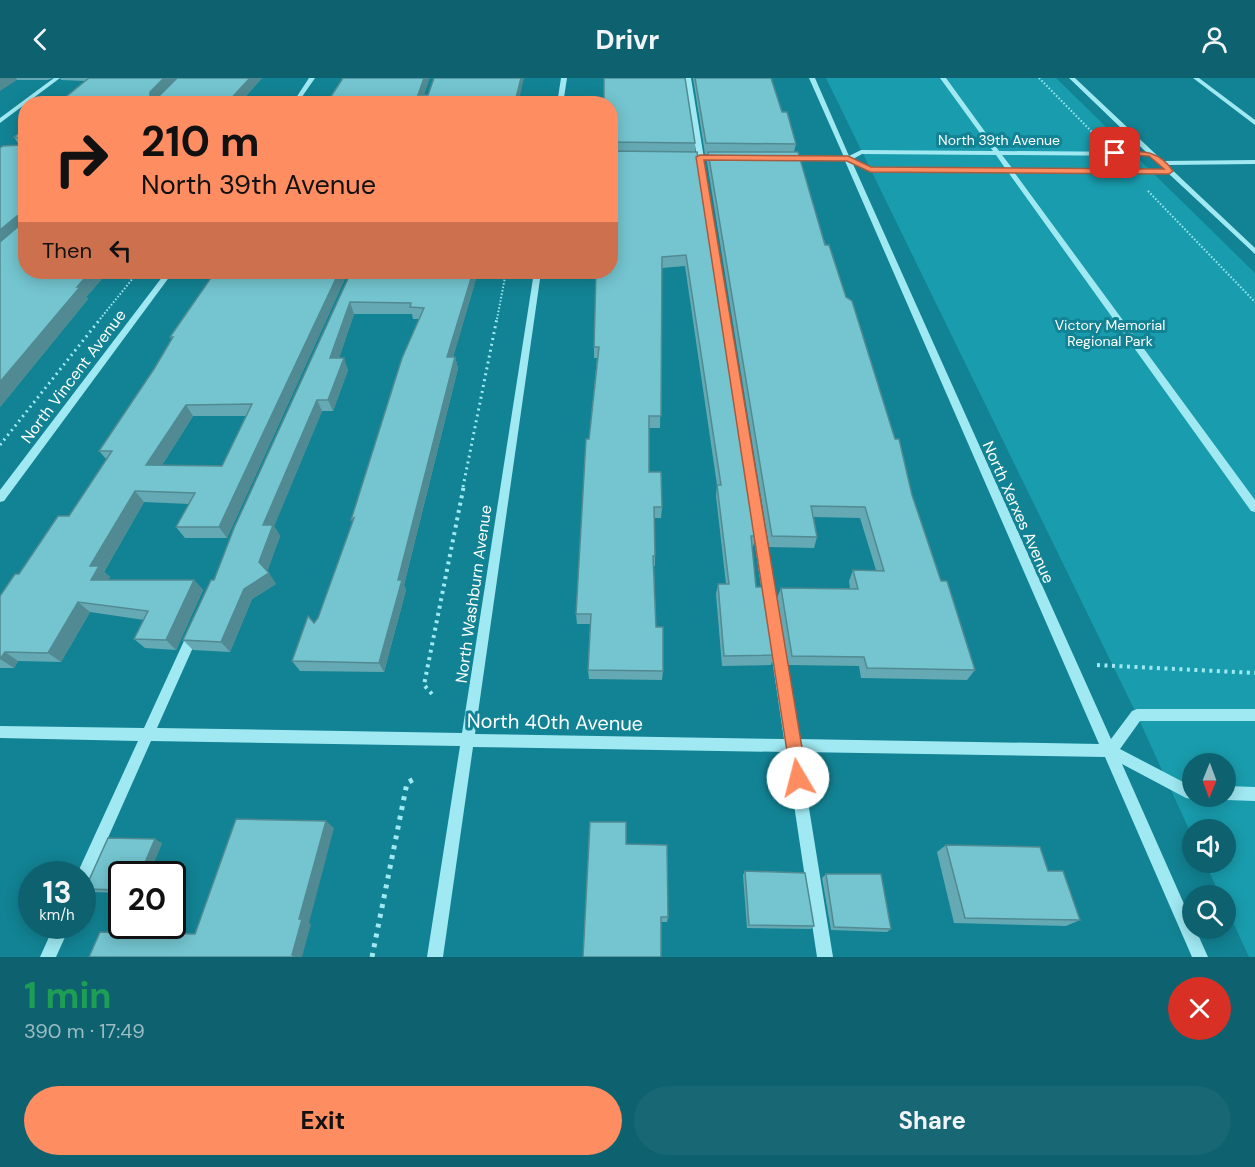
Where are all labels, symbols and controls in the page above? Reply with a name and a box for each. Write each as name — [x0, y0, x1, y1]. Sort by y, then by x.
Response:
text: Drivr — [596, 22, 659, 57]
icon: back — [24, 23, 57, 56]
icon: person — [1198, 23, 1231, 56]
text: 210 m — [141, 114, 259, 169]
icon: right — [42, 120, 120, 198]
pin — [1089, 127, 1140, 178]
street label: North 39th Avenue — [938, 131, 1060, 149]
icon: arrive — [1098, 136, 1131, 169]
text: North 39th Avenue — [141, 167, 376, 202]
icon: left — [104, 234, 137, 267]
text: Then — [42, 236, 92, 265]
street label: North Vincent Avenue — [16, 305, 131, 447]
park label: Victory Memorial Regional Park — [1055, 316, 1165, 350]
street label: North Xerxes Avenue — [978, 438, 1059, 587]
street label: North Washburn Avenue — [451, 504, 496, 685]
street label: North 40th Avenue — [467, 707, 643, 737]
position arrow — [766, 746, 830, 810]
north arrow — [1182, 753, 1236, 807]
map controls — [1182, 753, 1236, 939]
button: sound — [1182, 819, 1236, 873]
speed limit sign: 20 — [108, 861, 186, 939]
text: 13 — [42, 873, 72, 912]
button: search — [1182, 885, 1236, 939]
text: km/h — [39, 905, 75, 925]
text: 1 min — [24, 972, 112, 1019]
button: close — [1168, 977, 1231, 1040]
text: 390 m · 17:49 — [24, 1018, 145, 1044]
button: Exit — [24, 1086, 622, 1155]
button: Share — [634, 1086, 1231, 1155]

